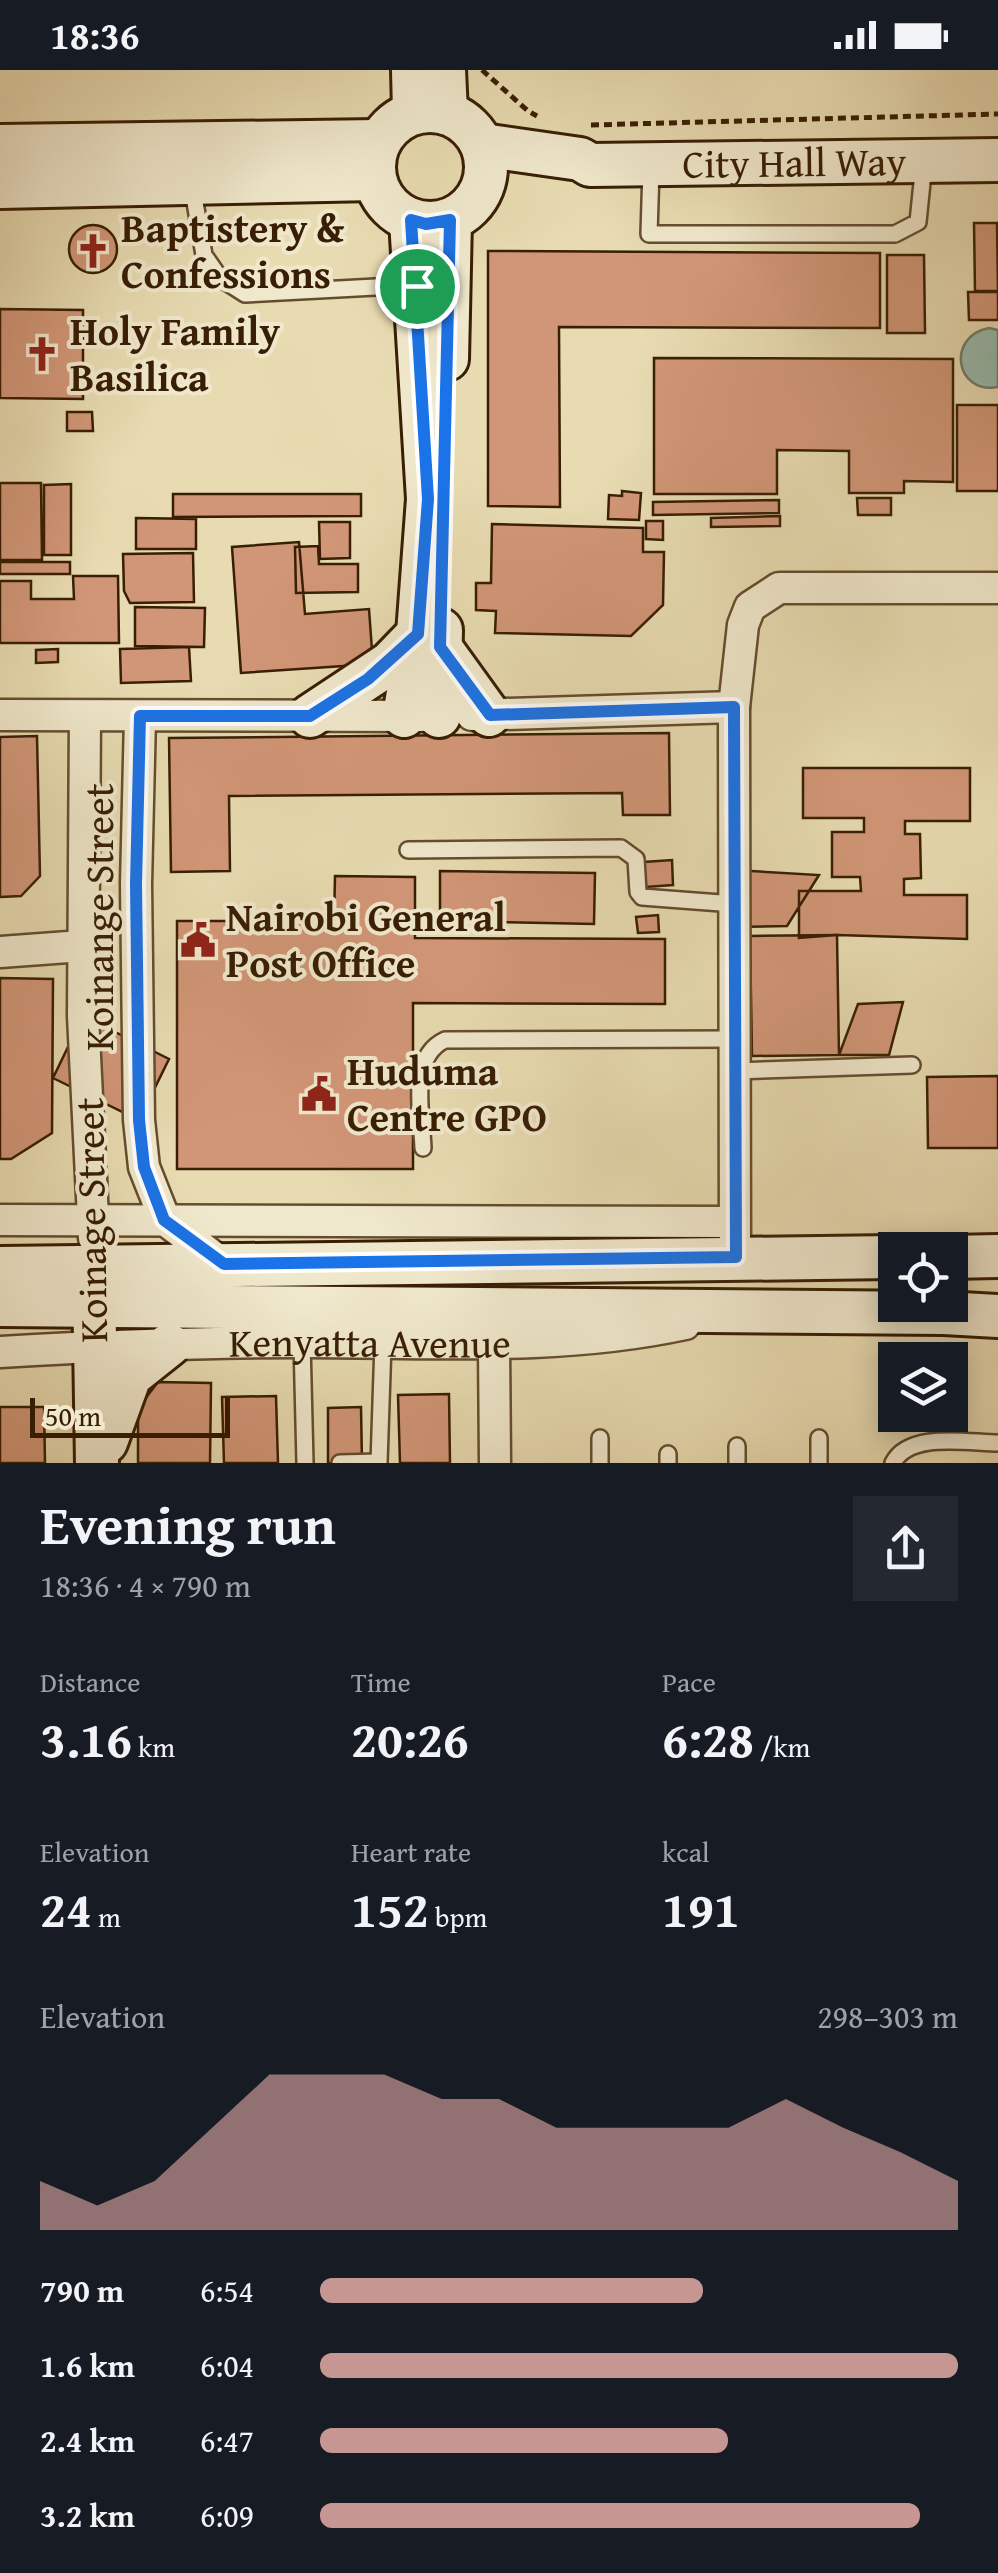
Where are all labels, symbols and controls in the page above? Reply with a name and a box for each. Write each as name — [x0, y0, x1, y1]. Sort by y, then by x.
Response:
text: 18:36 — [50, 7, 140, 63]
street label: City Hall Way — [682, 131, 907, 193]
place label: Baptistery & Confessions — [121, 198, 345, 303]
church icon: Baptistery & Confessions — [74, 232, 112, 270]
pin — [375, 244, 460, 329]
icon: arrive — [390, 259, 445, 314]
place label: Holy Family Basilica — [70, 301, 280, 406]
church icon: Holy Family Basilica — [23, 335, 61, 373]
street label: Koinange Street — [69, 783, 128, 1051]
place label: Nairobi General Post Office — [226, 887, 506, 992]
public building icon: Nairobi General Post Office — [179, 921, 217, 959]
place label: Huduma Centre GPO — [347, 1041, 547, 1146]
public building icon: Huduma Centre GPO — [300, 1075, 338, 1113]
street label: Koinage Street — [59, 1097, 122, 1343]
map controls — [878, 1232, 968, 1432]
button: locate — [878, 1232, 968, 1322]
street label: Kenyatta Avenue — [228, 1312, 511, 1372]
button: layers — [878, 1342, 968, 1432]
scale bar — [30, 1393, 230, 1438]
text: 50 m — [45, 1395, 101, 1436]
text: Evening run — [40, 1484, 336, 1564]
button: share — [853, 1496, 958, 1601]
text: 18:36 · 4 × 790 m — [40, 1562, 251, 1609]
text: Distance — [40, 1661, 140, 1702]
text: Time — [351, 1661, 411, 1702]
text: Pace — [662, 1661, 716, 1702]
text: 3.16 — [40, 1702, 132, 1775]
text: 20:26 — [351, 1702, 469, 1775]
text: 6:28 — [662, 1702, 754, 1775]
text: km — [132, 1726, 175, 1767]
text: /km — [754, 1726, 810, 1767]
text: Elevation — [40, 1831, 150, 1872]
text: Heart rate — [351, 1831, 471, 1872]
text: kcal — [662, 1831, 710, 1872]
text: 24 — [40, 1872, 92, 1945]
text: 152 — [351, 1872, 429, 1945]
text: 191 — [662, 1872, 740, 1945]
text: m — [92, 1896, 121, 1937]
text: bpm — [429, 1896, 487, 1937]
text: Elevation — [40, 1993, 165, 2040]
text: 298–303 m — [817, 1993, 958, 2040]
text: 790 m — [40, 2267, 124, 2314]
text: 6:54 — [200, 2267, 254, 2314]
text: 1.6 km — [40, 2342, 135, 2389]
text: 6:04 — [200, 2342, 254, 2389]
text: 2.4 km — [40, 2417, 135, 2464]
text: 6:47 — [200, 2417, 254, 2464]
text: 3.2 km — [40, 2492, 135, 2539]
text: 6:09 — [200, 2492, 254, 2539]

